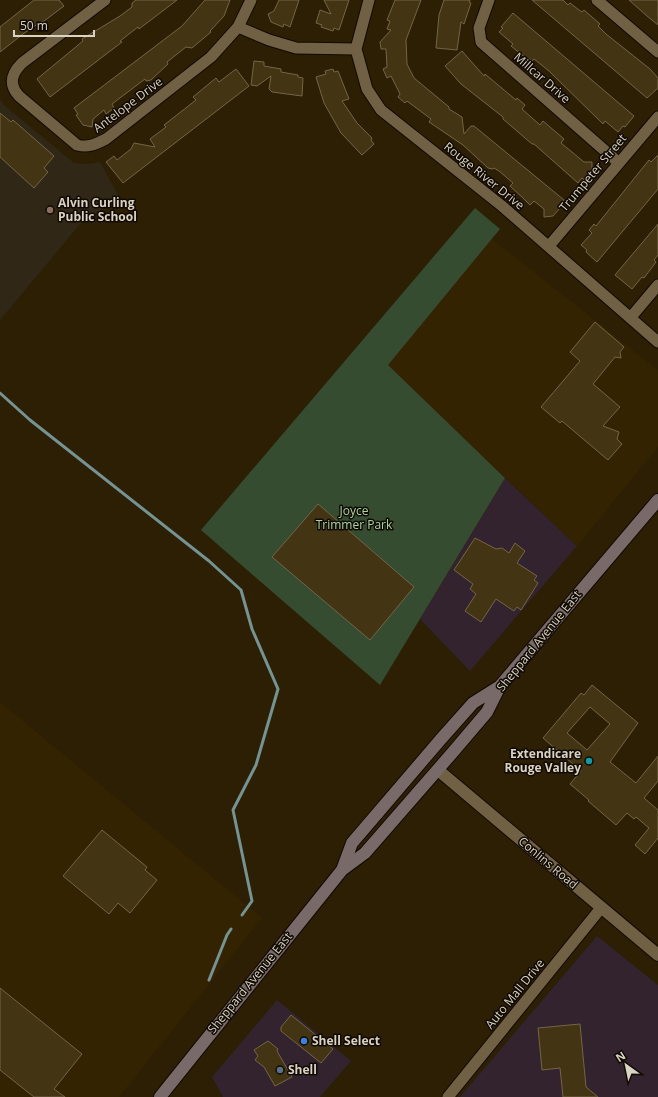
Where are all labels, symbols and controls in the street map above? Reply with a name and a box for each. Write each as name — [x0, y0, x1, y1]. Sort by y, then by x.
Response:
scale bar — [14, 12, 94, 38]
text: 50 m — [20, 17, 48, 34]
street label: Millcar Drive — [510, 48, 574, 107]
street label: Antelope Drive — [90, 73, 166, 136]
street label: Trumpeter Street — [555, 130, 630, 215]
street label: Rouge River Drive — [441, 138, 528, 214]
place label: Alvin Curling Public School — [58, 194, 137, 225]
marker: Alvin Curling Public School — [45, 205, 55, 215]
park label: Joyce Trimmer Park — [316, 502, 393, 533]
street label: Sheppard Avenue East — [492, 587, 585, 695]
place label: Extendicare Rouge Valley — [504, 745, 581, 776]
marker: Extendicare Rouge Valley — [584, 756, 594, 766]
street label: Conlins Road — [515, 833, 582, 893]
street label: Sheppard Avenue East — [203, 929, 296, 1037]
street label: Auto Mall Drive — [481, 955, 548, 1032]
place label: Shell Select — [312, 1032, 380, 1049]
marker: Shell Select — [299, 1036, 309, 1046]
north arrow — [606, 1045, 646, 1085]
text: N — [612, 1047, 628, 1065]
place label: Shell — [288, 1061, 317, 1078]
marker: Shell — [275, 1065, 285, 1075]

